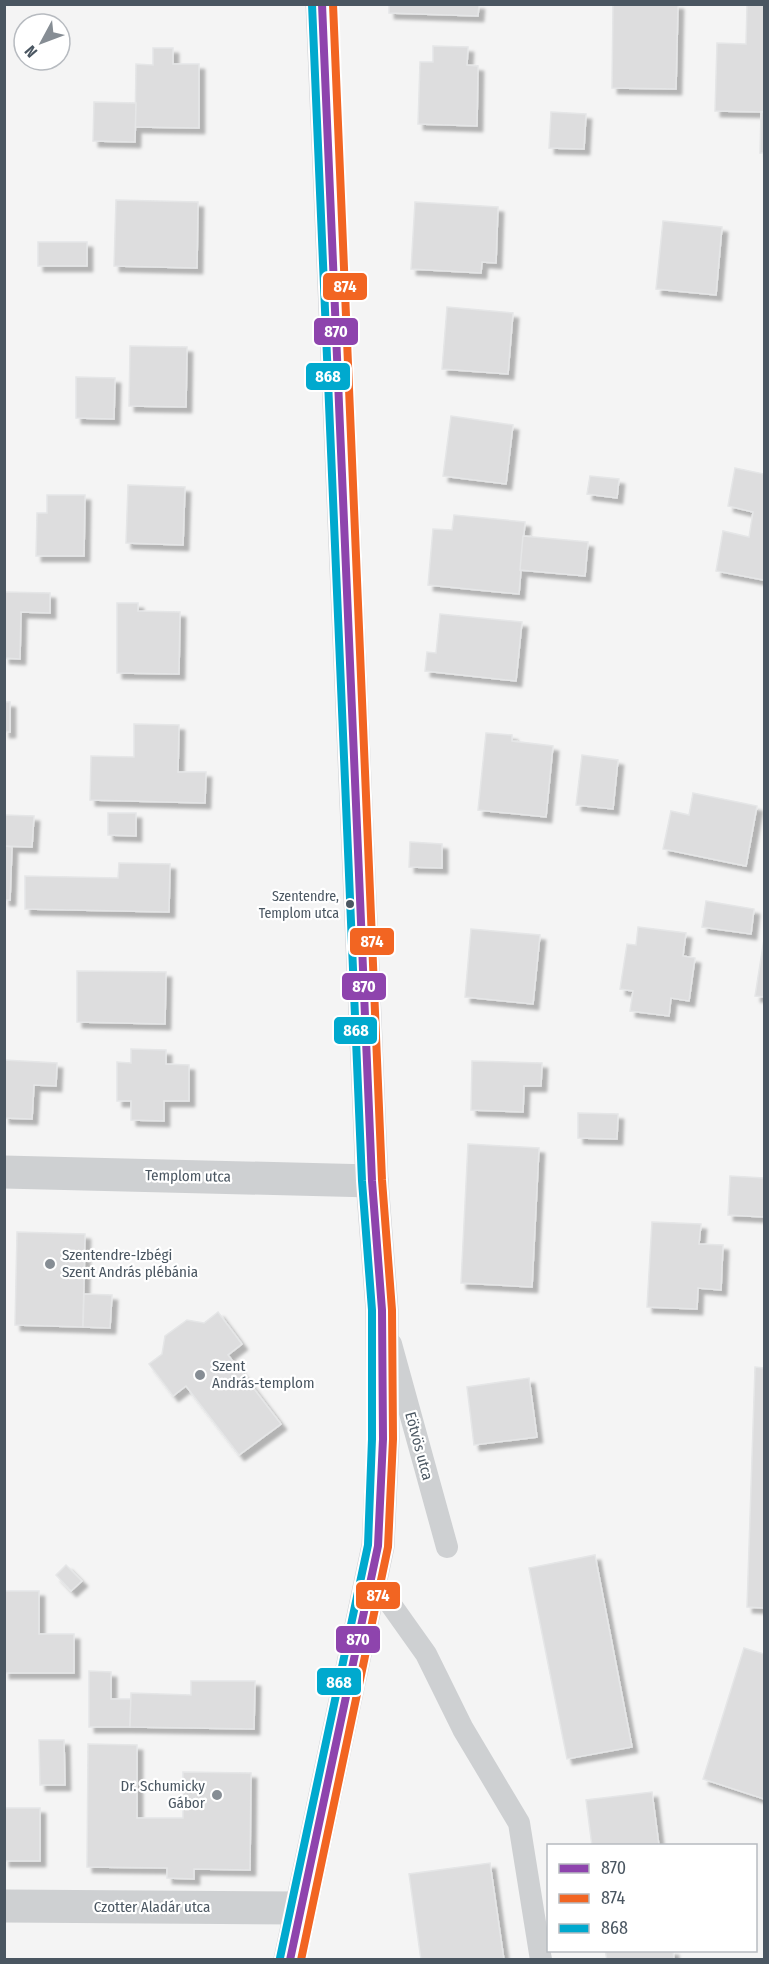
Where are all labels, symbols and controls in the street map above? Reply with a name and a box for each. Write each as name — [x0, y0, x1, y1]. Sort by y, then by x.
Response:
north arrow — [12, 12, 72, 72]
text: N — [21, 42, 41, 61]
line badge: 874 — [322, 272, 368, 301]
text: 874 — [334, 277, 356, 296]
line badge: 870 — [313, 317, 359, 346]
text: 870 — [324, 322, 348, 341]
line badge: 868 — [305, 362, 351, 391]
text: 868 — [315, 367, 341, 386]
place label: Szentendre, Templom utca — [259, 888, 339, 922]
marker: Szentendre, Templom utca — [344, 898, 356, 910]
line badge: 874 — [349, 927, 395, 956]
text: 874 — [361, 932, 383, 951]
line badge: 870 — [341, 972, 387, 1001]
text: 870 — [352, 977, 376, 996]
line badge: 868 — [333, 1016, 378, 1045]
text: 868 — [343, 1021, 369, 1040]
street label: Templom utca — [145, 1166, 231, 1186]
place label: Szentendre-Izbégi Szent András plébánia — [62, 1246, 198, 1281]
marker: Szentendre-Izbégi Szent András plébánia — [43, 1257, 57, 1271]
place label: Szent András-templom — [212, 1357, 314, 1392]
marker: Szent András-templom — [193, 1368, 207, 1382]
street label: Eötvös utca — [401, 1410, 437, 1482]
line badge: 874 — [355, 1581, 401, 1610]
text: 874 — [367, 1586, 389, 1605]
line badge: 870 — [335, 1625, 381, 1654]
text: 870 — [346, 1630, 370, 1649]
line badge: 868 — [316, 1667, 362, 1696]
text: 868 — [326, 1673, 352, 1692]
place label: Dr. Schumicky Gábor — [121, 1777, 206, 1812]
marker: Dr. Schumicky Gábor — [210, 1788, 224, 1802]
legend — [547, 1844, 757, 1952]
text: 870 — [601, 1857, 626, 1879]
text: 874 — [601, 1887, 625, 1909]
street label: Czotter Aladár utca — [94, 1898, 210, 1916]
text: 868 — [601, 1917, 628, 1939]

